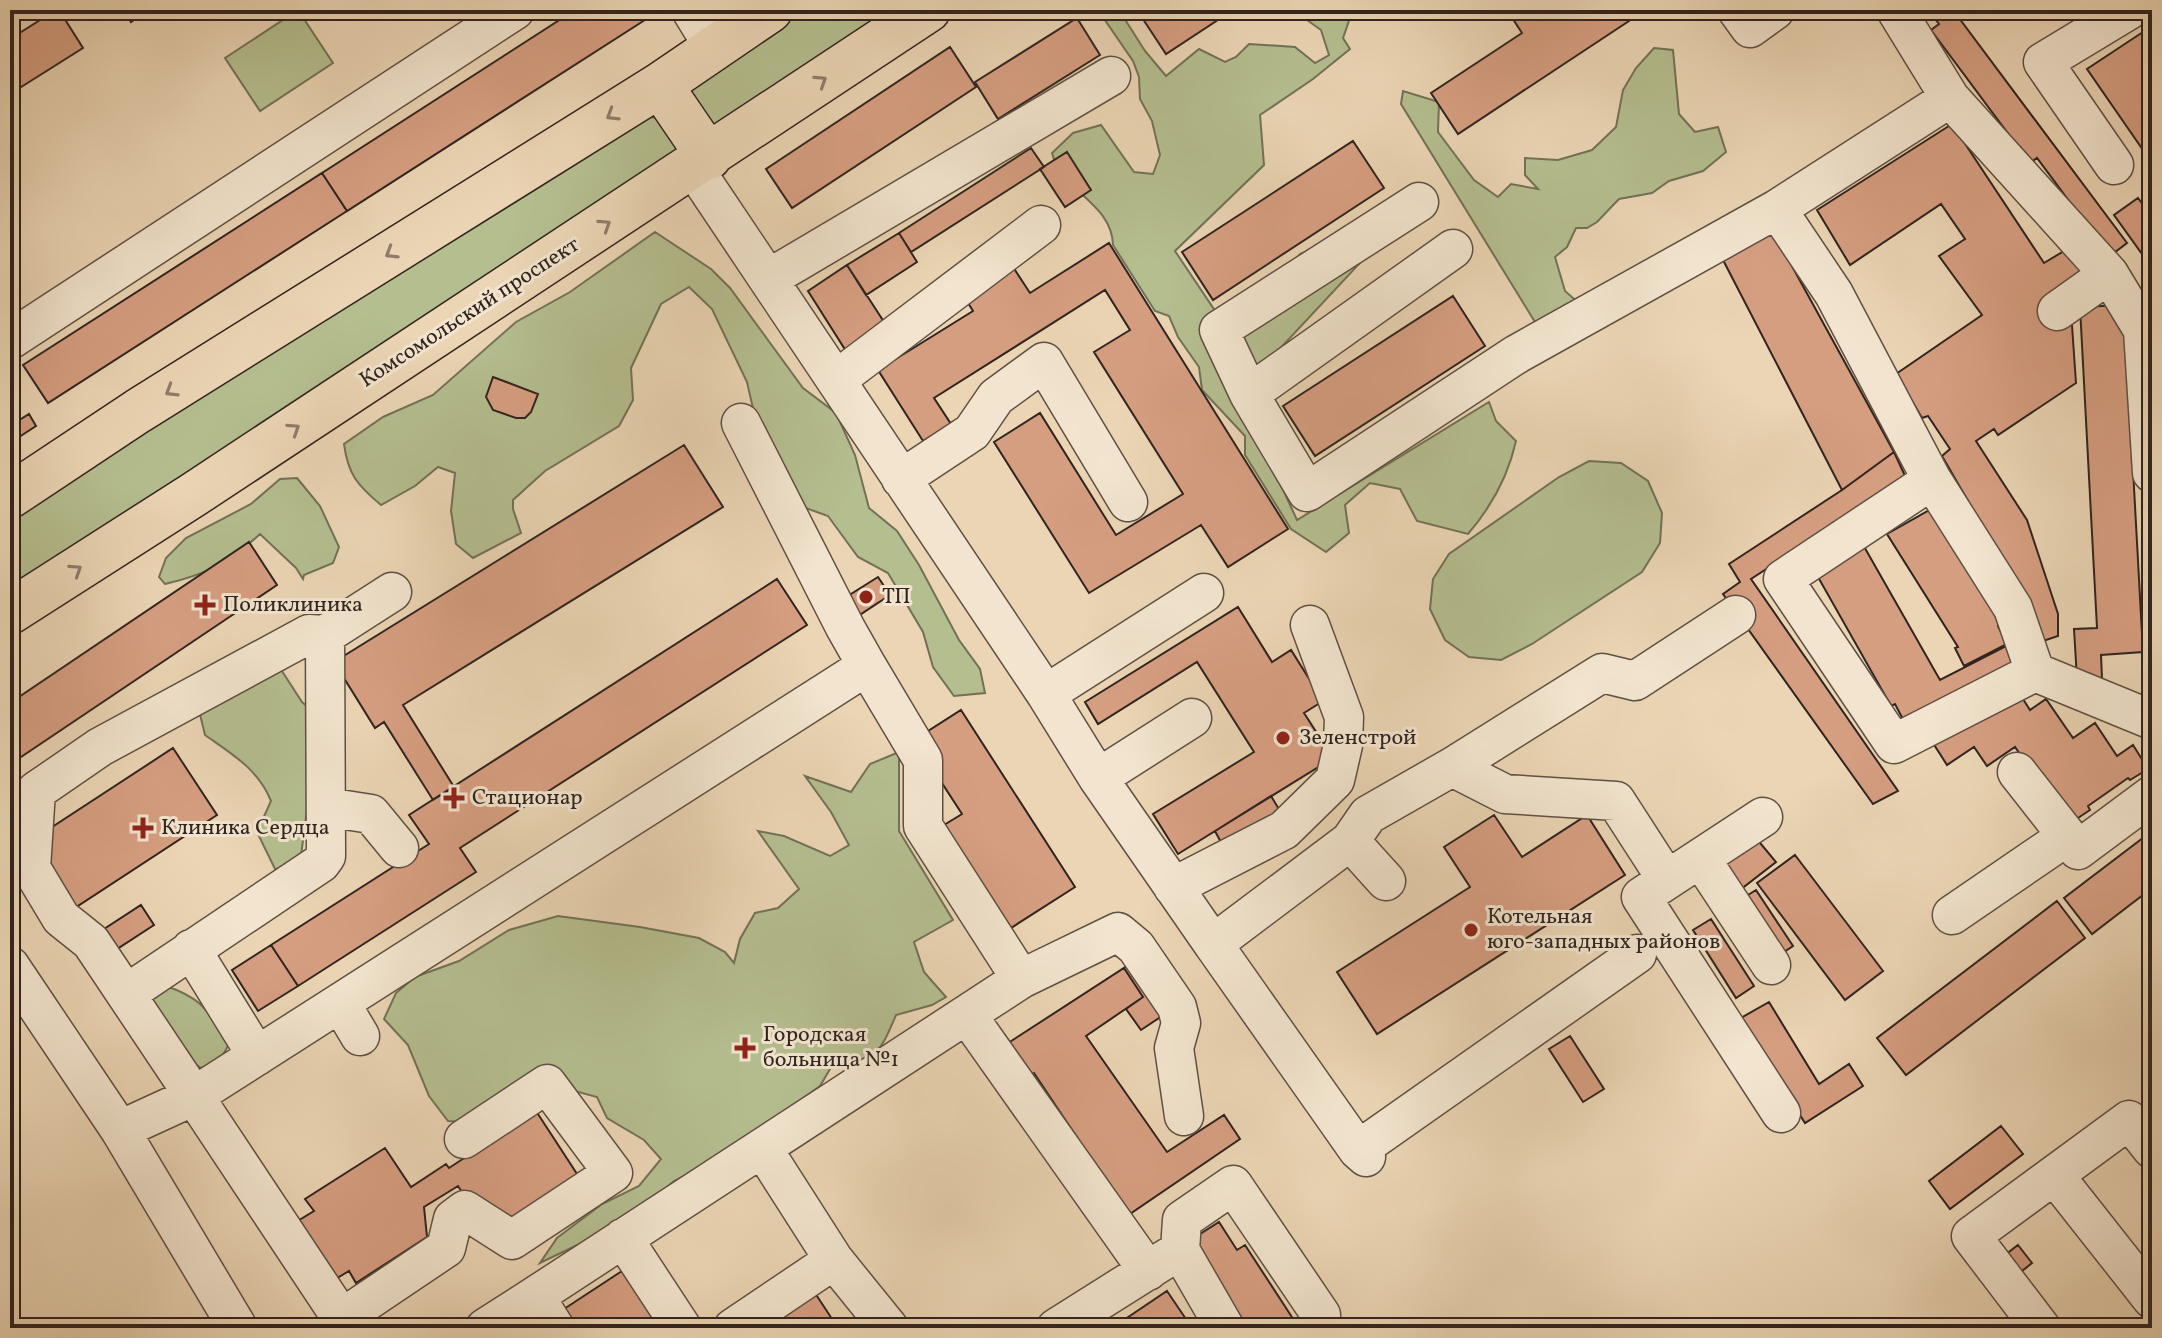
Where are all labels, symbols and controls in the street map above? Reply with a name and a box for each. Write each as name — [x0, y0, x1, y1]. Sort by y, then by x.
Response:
one-way arrow — [813, 75, 827, 90]
one-way arrow — [606, 105, 620, 120]
one-way arrow — [596, 219, 610, 234]
street label: Комсомольский проспект — [354, 230, 586, 396]
one-way arrow — [385, 243, 400, 259]
one-way arrow — [165, 381, 180, 397]
one-way arrow — [285, 424, 300, 439]
one-way arrow — [67, 565, 82, 580]
place label: ТП — [882, 582, 911, 613]
marker: ТП — [857, 588, 875, 606]
place label: Поликлиника — [223, 590, 363, 621]
marker: Поликлиника — [194, 594, 216, 616]
place label: Зеленстрой — [1299, 723, 1416, 754]
marker: Зеленстрой — [1274, 729, 1292, 747]
place label: Стационар — [472, 783, 583, 814]
marker: Стационар — [443, 787, 465, 809]
place label: Клиника Сердца — [161, 813, 330, 844]
marker: Клиника Сердца — [132, 817, 154, 839]
place label: Котельная юго-западных районов — [1487, 902, 1720, 958]
marker: Котельная юго-западных районов — [1462, 921, 1480, 939]
place label: Городская больница №1 — [763, 1020, 899, 1076]
marker: Городская больница №1 — [734, 1037, 756, 1059]

